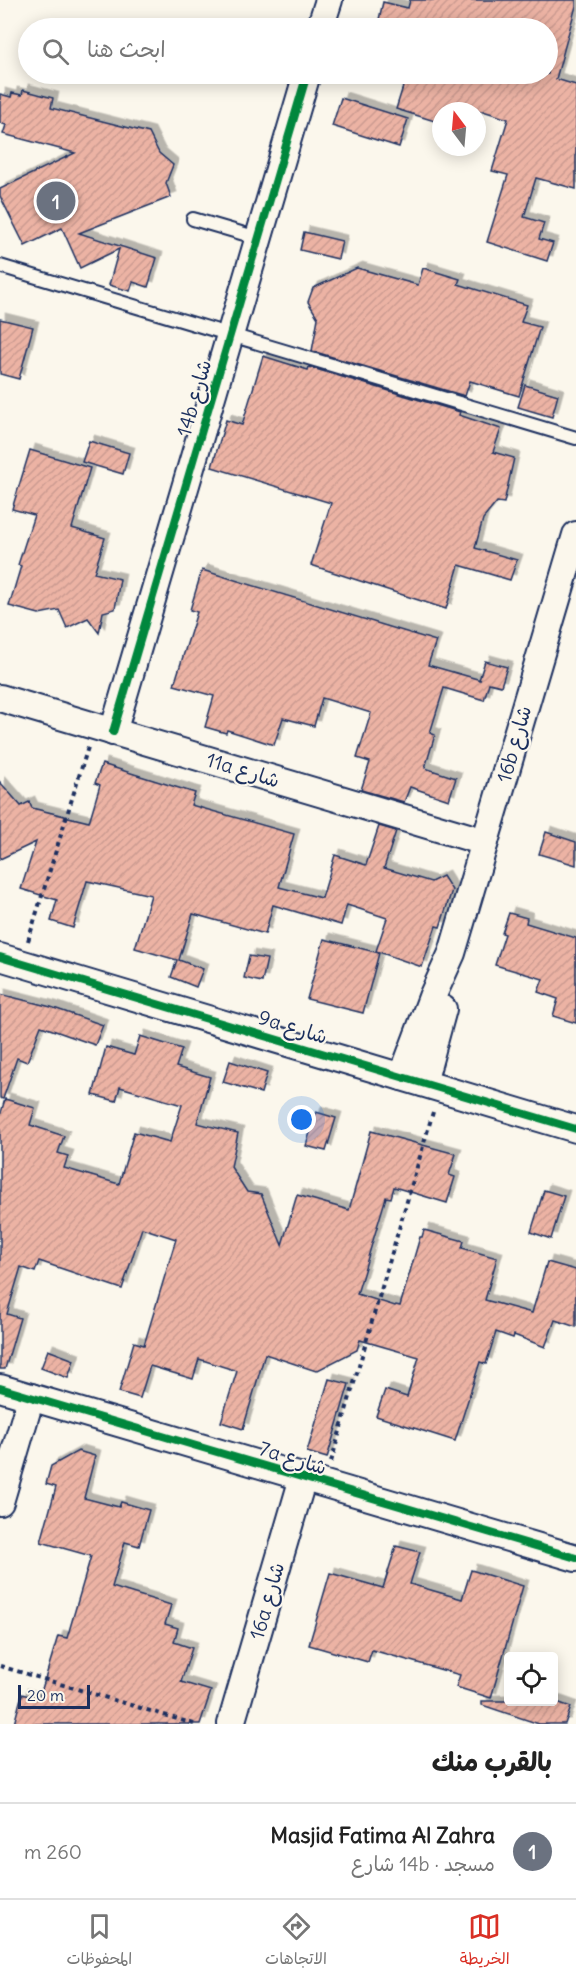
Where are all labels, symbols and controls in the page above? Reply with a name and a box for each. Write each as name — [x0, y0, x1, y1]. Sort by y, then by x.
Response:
search box — [18, 18, 558, 84]
icon: search — [39, 35, 72, 68]
text: ابحث هنا — [87, 35, 166, 63]
north arrow — [432, 102, 486, 156]
pin: 1 — [36, 178, 76, 224]
street label: 14b شارع — [171, 357, 218, 440]
street label: 16b شارع — [491, 703, 538, 786]
street label: 11a شارع — [203, 747, 283, 794]
street label: 9a شارع — [255, 1004, 331, 1051]
your location — [287, 1105, 316, 1134]
street label: 7a شارع — [256, 1435, 330, 1482]
street label: 16a شارع — [244, 1559, 291, 1643]
map controls — [504, 1652, 558, 1706]
button: locate — [504, 1652, 558, 1706]
scale bar — [18, 1682, 90, 1710]
text: 20 m — [27, 1685, 64, 1705]
text: بالقرب منك — [432, 1745, 552, 1778]
text: Masjid Fatima Al Zahra — [270, 1821, 495, 1849]
text: 260 m — [24, 1839, 82, 1864]
text: 1 — [529, 1839, 536, 1864]
text: مسجد · 14b شارع — [351, 1851, 495, 1876]
tab: المحفوظات — [66, 1910, 132, 1973]
tab: الاتجاهات — [265, 1910, 327, 1973]
tab: الخريطة — [460, 1910, 510, 1973]

